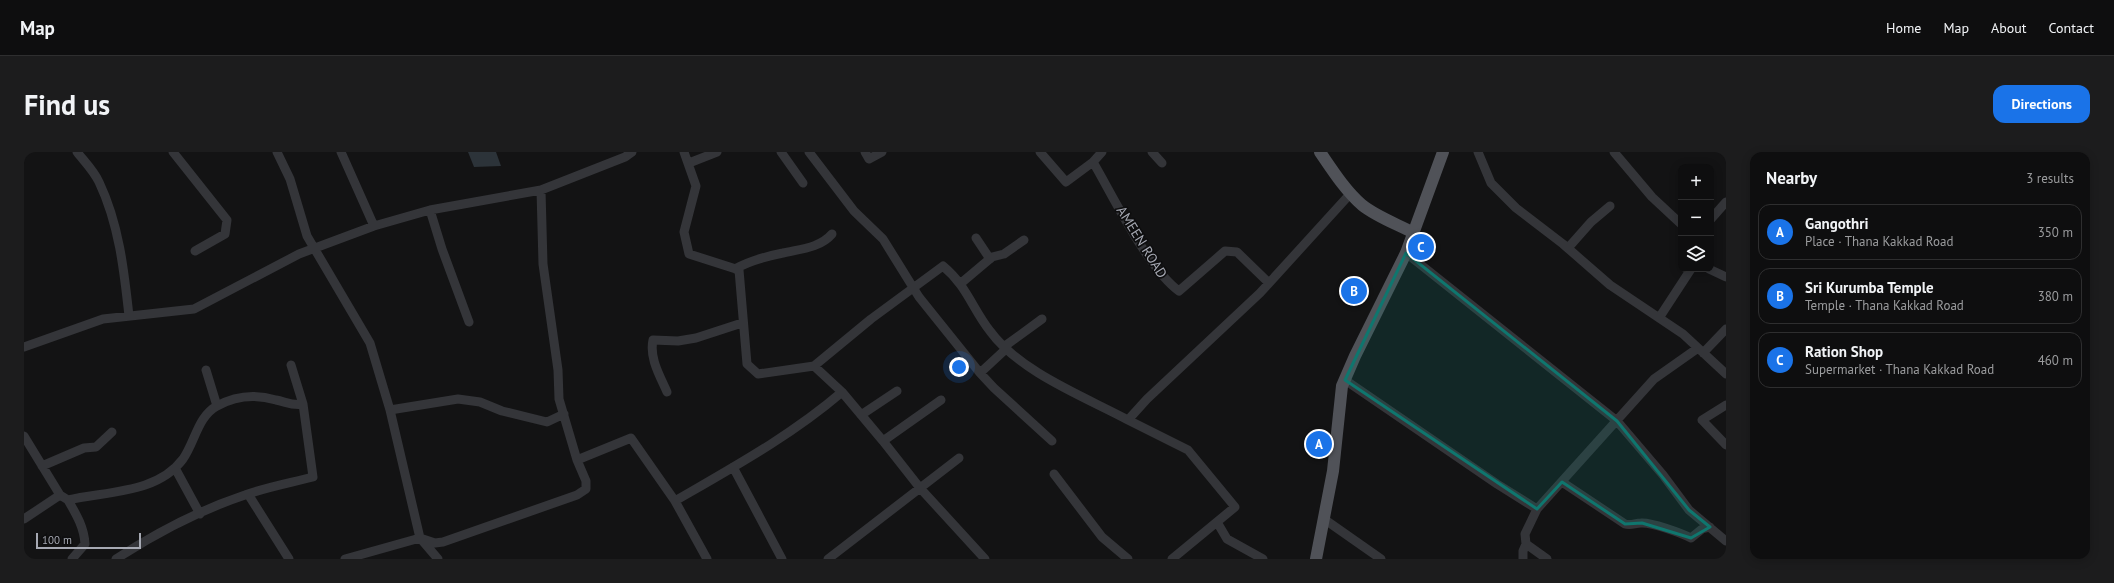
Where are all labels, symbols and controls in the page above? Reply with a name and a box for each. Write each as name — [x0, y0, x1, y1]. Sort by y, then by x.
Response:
text: Map — [20, 16, 55, 40]
text: Home — [1886, 19, 1921, 37]
text: Map — [1943, 19, 1969, 37]
text: About — [1991, 19, 2027, 37]
text: Contact — [2049, 19, 2094, 37]
button: Directions — [1993, 85, 2090, 123]
text: Find us — [24, 86, 110, 123]
map controls — [1678, 164, 1714, 272]
button: + — [1678, 164, 1714, 200]
text: Nearby — [1766, 167, 1817, 189]
text: 3 results — [2026, 170, 2074, 187]
button: − — [1678, 200, 1714, 236]
street label: AMEEN ROAD — [1113, 203, 1171, 281]
text: Gangothri — [1805, 214, 1869, 233]
text: A — [1776, 224, 1784, 241]
text: 350 m — [2038, 224, 2073, 241]
pin: C — [1408, 232, 1434, 262]
text: Place · Thana Kakkad Road — [1805, 233, 1953, 250]
button: layers — [1678, 236, 1714, 272]
pin: B — [1341, 276, 1367, 306]
text: Sri Kurumba Temple — [1805, 278, 1934, 297]
text: B — [1776, 288, 1784, 305]
text: 380 m — [2038, 288, 2073, 305]
text: Temple · Thana Kakkad Road — [1805, 297, 1964, 314]
text: Ration Shop — [1805, 342, 1883, 361]
text: C — [1776, 352, 1784, 369]
text: 460 m — [2038, 352, 2073, 369]
your location — [949, 357, 969, 377]
text: Supermarket · Thana Kakkad Road — [1805, 361, 1994, 378]
pin: A — [1306, 429, 1332, 459]
scale bar — [36, 531, 141, 550]
text: 100 m — [42, 533, 72, 547]

